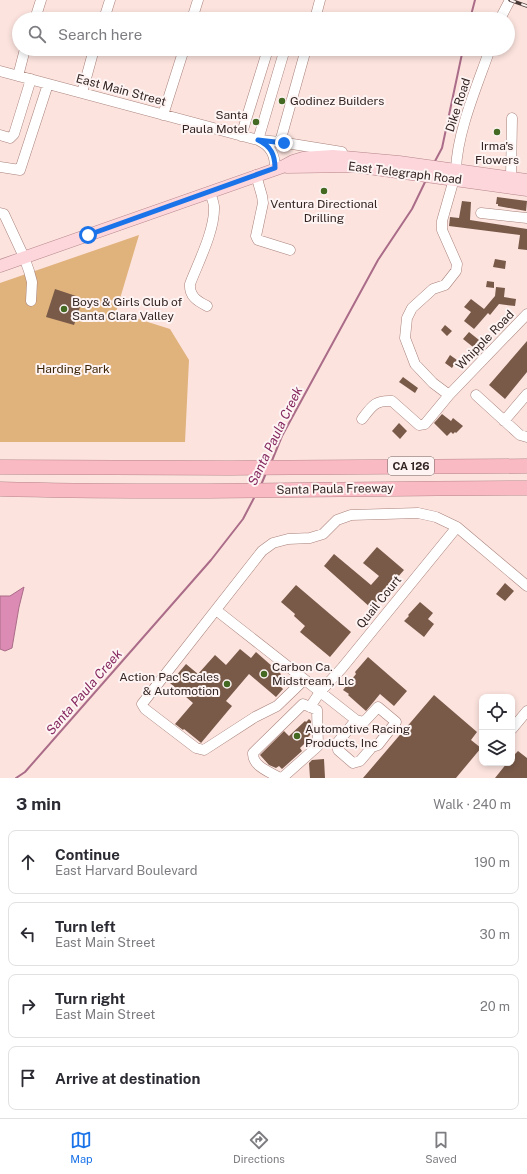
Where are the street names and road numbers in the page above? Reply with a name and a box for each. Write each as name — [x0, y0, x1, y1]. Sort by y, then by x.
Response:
street label: East Main Street — [74, 71, 168, 109]
street label: Dike Road — [443, 76, 473, 134]
street label: East Telegraph Road — [347, 159, 463, 187]
street label: Whipple Road — [453, 307, 517, 373]
road number: CA 126 — [388, 457, 434, 475]
street label: Santa Paula Freeway — [276, 481, 394, 497]
street label: Quail Court — [354, 573, 405, 631]

